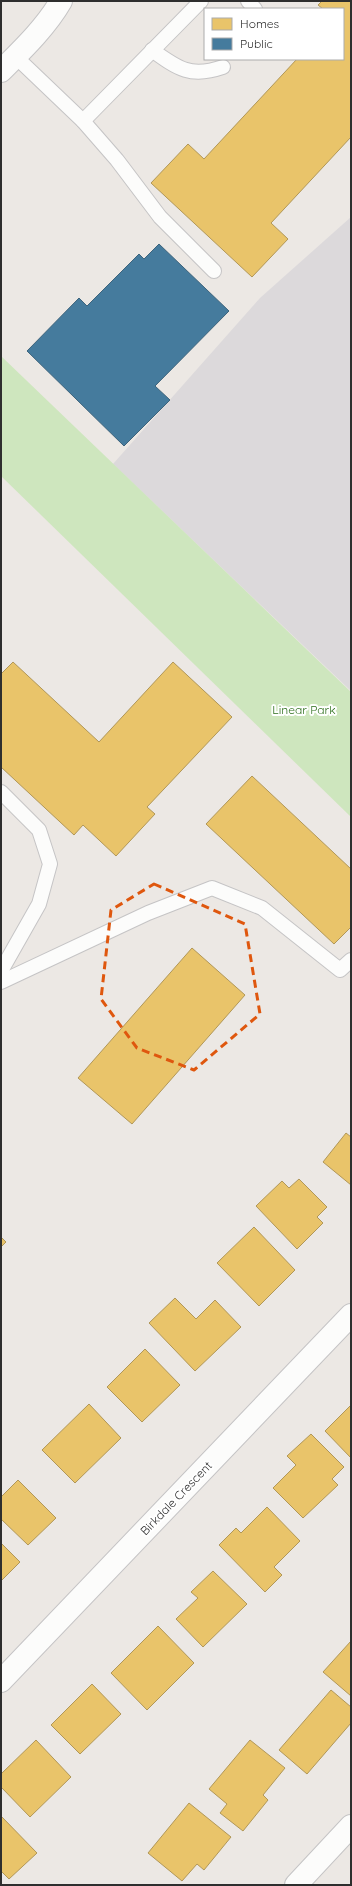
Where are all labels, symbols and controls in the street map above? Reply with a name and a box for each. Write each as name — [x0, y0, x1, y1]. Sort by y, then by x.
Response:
legend — [204, 8, 344, 60]
text: Homes — [240, 16, 280, 31]
text: Public — [240, 36, 273, 51]
park label: Linear Park — [272, 702, 336, 717]
street label: Birkdale Crescent — [137, 1458, 215, 1538]

